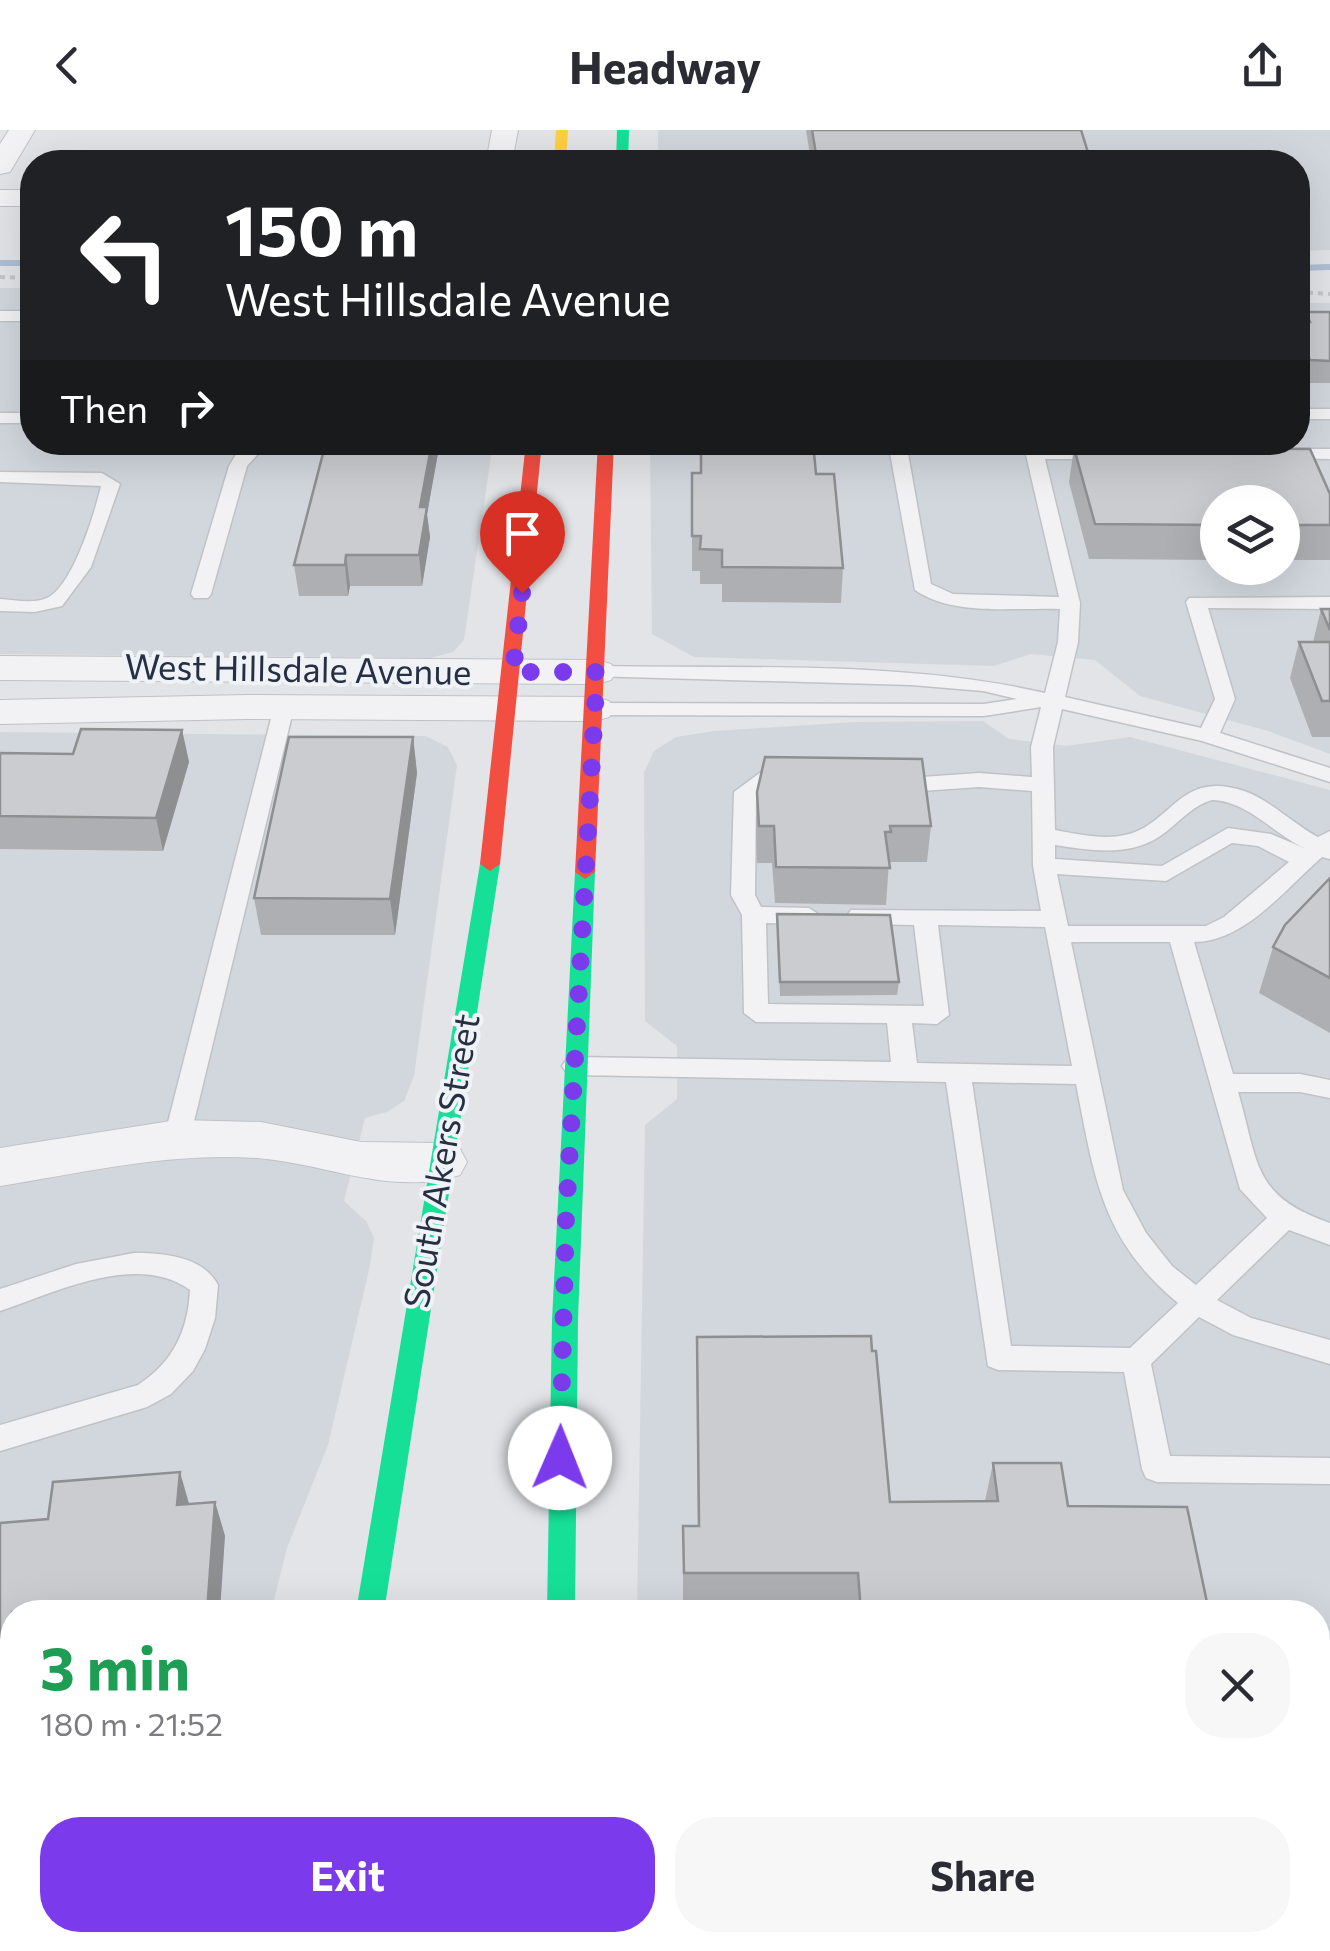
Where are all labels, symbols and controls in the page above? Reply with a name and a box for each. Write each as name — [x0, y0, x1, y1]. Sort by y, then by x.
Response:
icon: back — [40, 38, 95, 93]
text: Headway — [569, 38, 761, 93]
icon: share — [1235, 38, 1290, 93]
text: 150 m — [225, 185, 418, 270]
icon: left — [60, 190, 190, 320]
text: West Hillsdale Avenue — [225, 270, 671, 325]
icon: right — [168, 380, 223, 435]
text: Then — [60, 384, 148, 431]
map controls — [1200, 485, 1300, 585]
button: layers — [1200, 485, 1300, 585]
pin — [480, 491, 565, 594]
icon: arrive — [495, 506, 550, 561]
street label: West Hillsdale Avenue — [124, 643, 472, 692]
street label: South Akers Street — [393, 1010, 487, 1311]
position arrow — [508, 1406, 612, 1510]
text: 3 min — [40, 1629, 190, 1702]
button: close — [1185, 1633, 1290, 1738]
text: 180 m · 21:52 — [40, 1703, 223, 1743]
button: Exit — [40, 1817, 655, 1932]
button: Share — [675, 1817, 1290, 1932]

